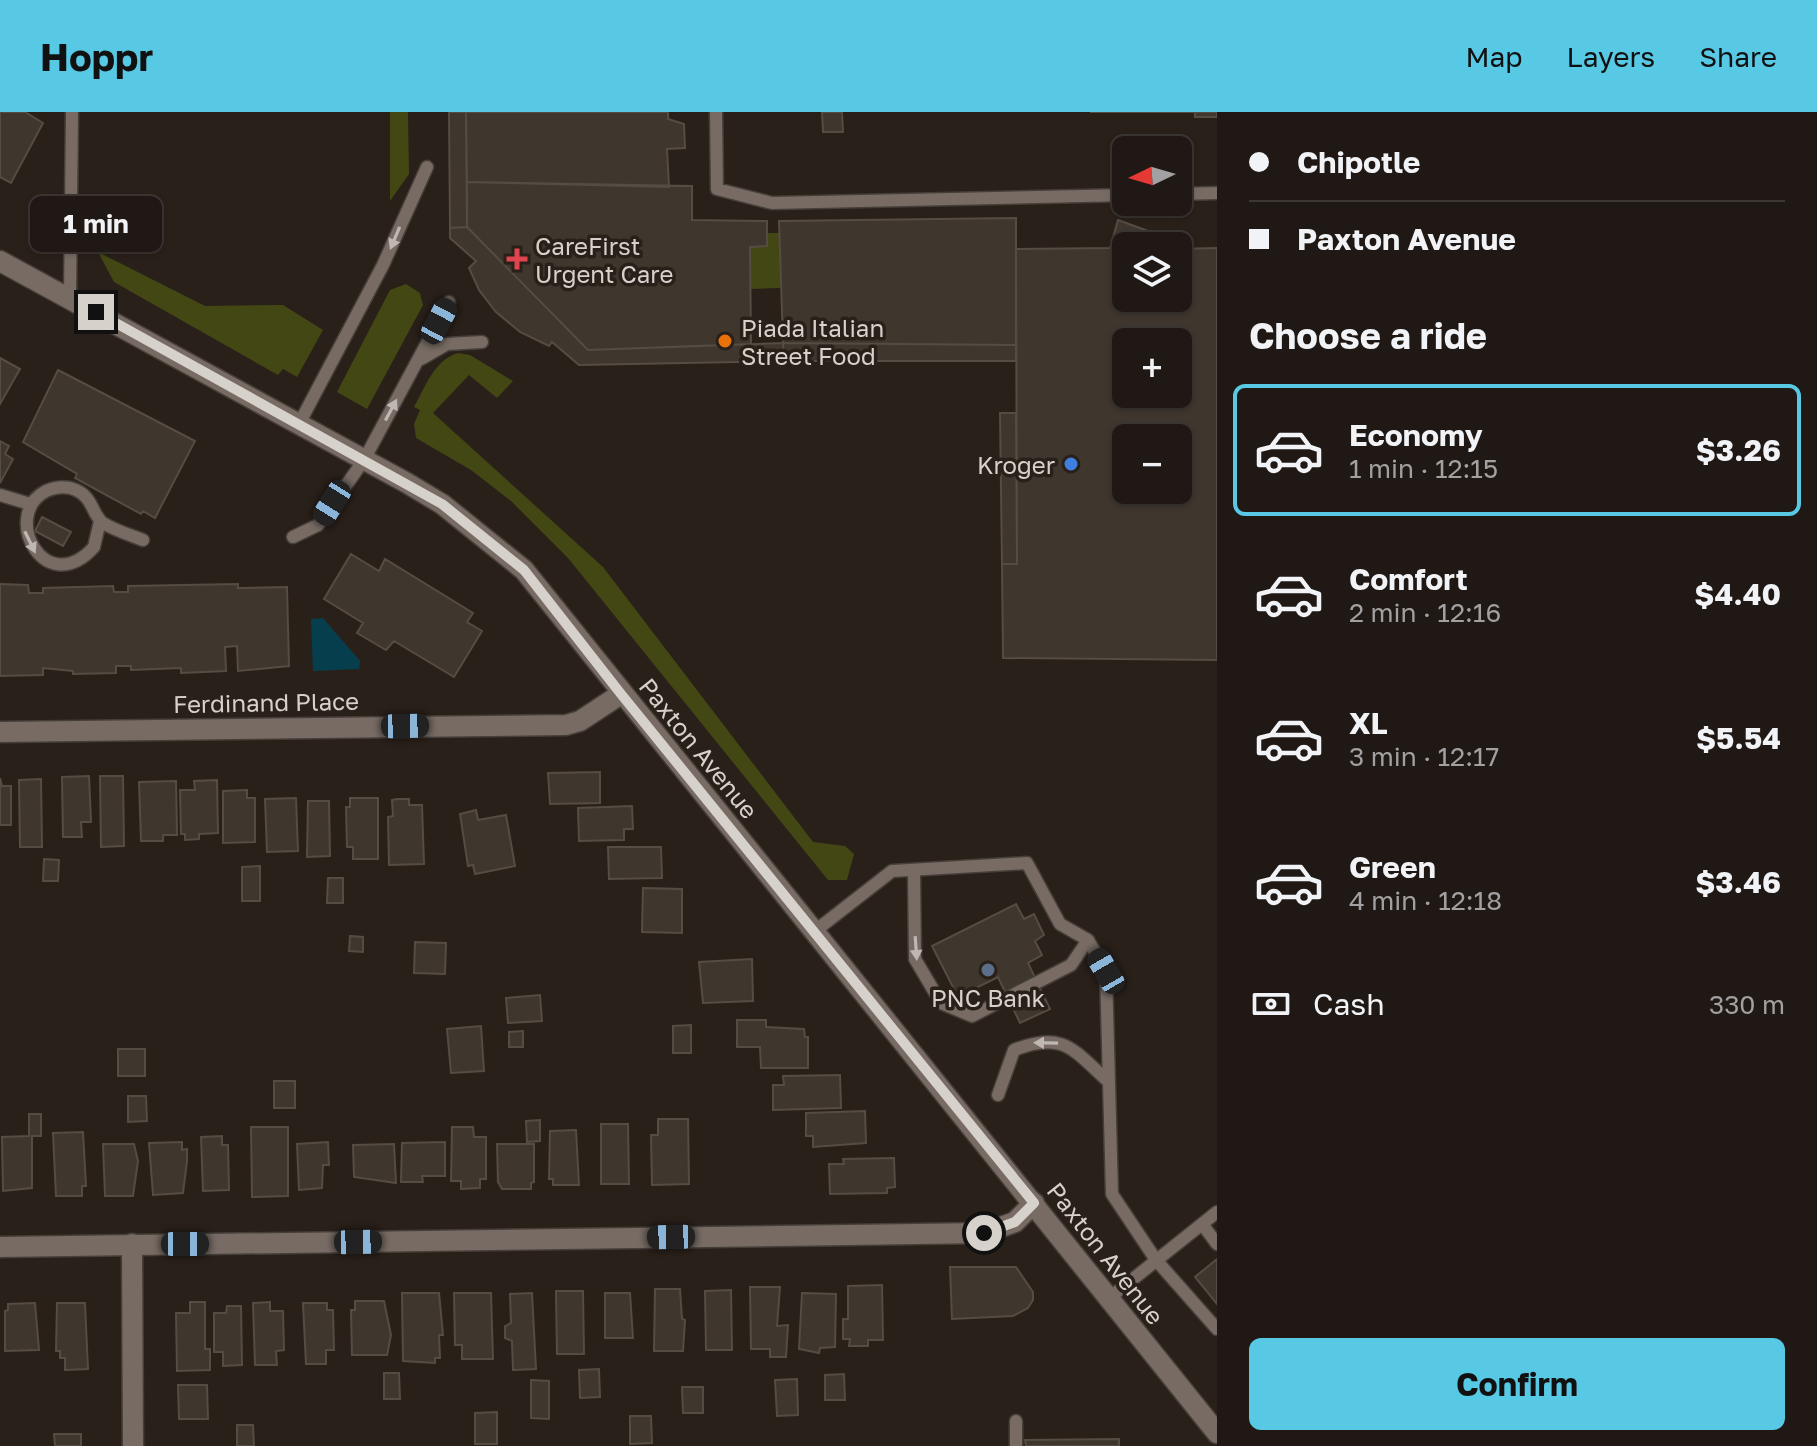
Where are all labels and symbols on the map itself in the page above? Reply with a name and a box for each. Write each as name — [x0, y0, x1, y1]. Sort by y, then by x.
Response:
north arrow — [1112, 136, 1192, 216]
callout: 1 min — [30, 196, 162, 252]
one-way arrow — [388, 226, 401, 250]
place label: CareFirst Urgent Care — [535, 231, 673, 288]
marker: CareFirst Urgent Care — [506, 248, 528, 270]
route end — [78, 294, 114, 330]
car — [417, 294, 461, 348]
place label: Piada Italian Street Food — [741, 313, 884, 370]
marker: Piada Italian Street Food — [716, 332, 734, 350]
one-way arrow — [385, 399, 398, 422]
place label: Kroger — [977, 450, 1055, 479]
marker: Kroger — [1062, 455, 1080, 473]
car — [309, 476, 355, 530]
one-way arrow — [23, 531, 37, 554]
street label: Paxton Avenue — [634, 672, 764, 824]
street label: Ferdinand Place — [173, 686, 359, 718]
car — [381, 714, 429, 738]
one-way arrow — [910, 936, 923, 961]
car — [1084, 944, 1128, 998]
marker: PNC Bank — [979, 961, 997, 979]
place label: PNC Bank — [931, 983, 1045, 1012]
one-way arrow — [1033, 1036, 1058, 1049]
street label: Paxton Avenue — [1042, 1176, 1170, 1330]
route start — [966, 1215, 1002, 1251]
car — [647, 1225, 695, 1249]
car — [334, 1230, 382, 1254]
car — [161, 1232, 209, 1256]

